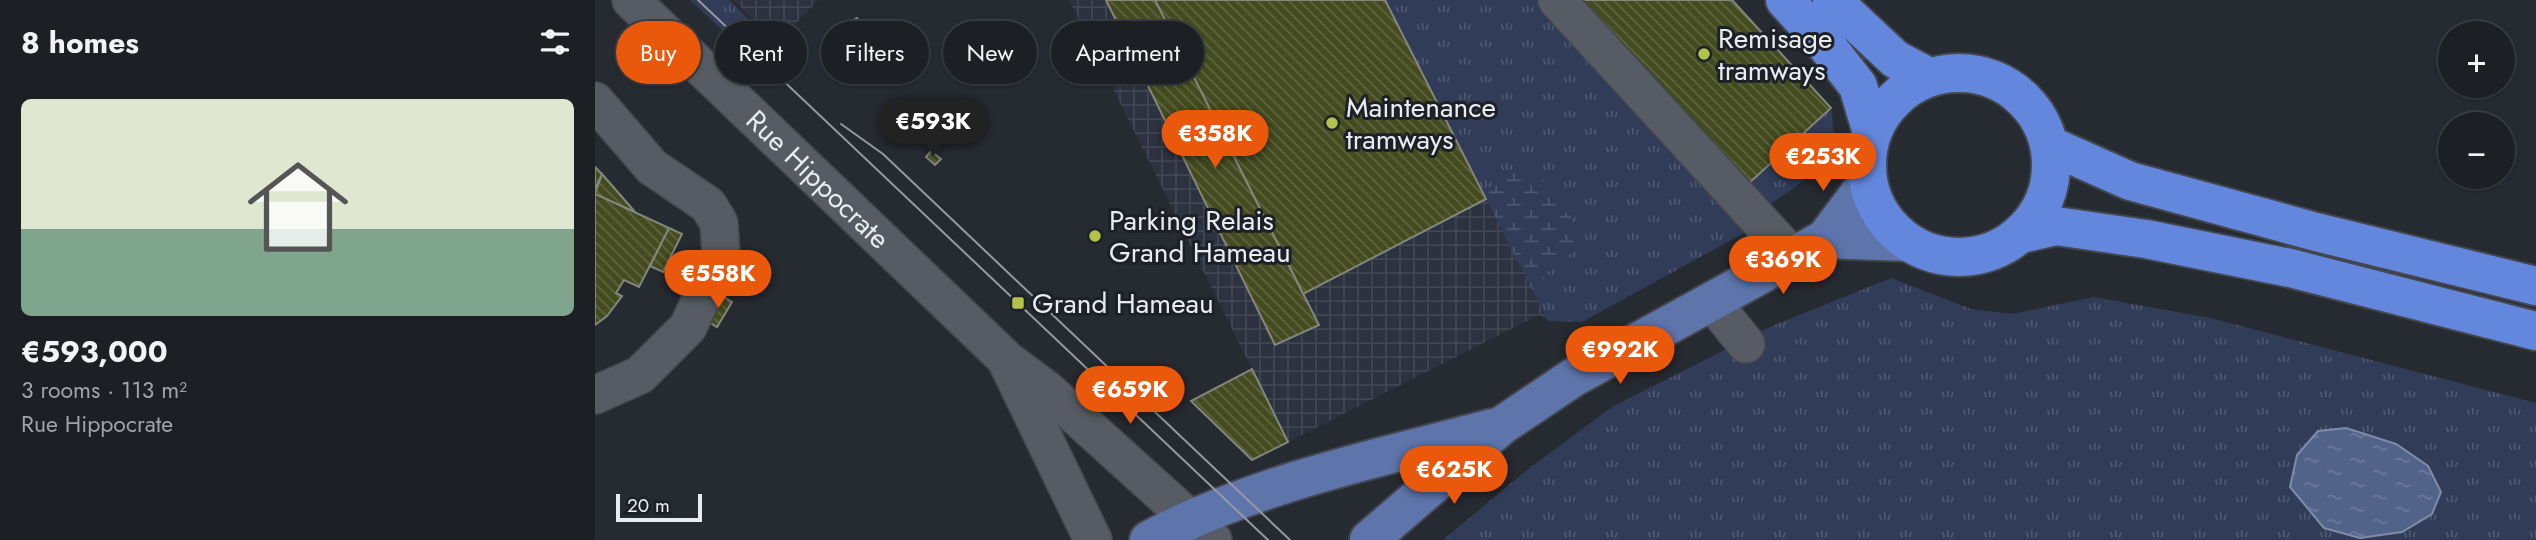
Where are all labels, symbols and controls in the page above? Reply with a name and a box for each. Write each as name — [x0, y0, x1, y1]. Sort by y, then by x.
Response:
place label: Remisage tramways — [1718, 18, 1832, 91]
text: 8 homes — [21, 21, 139, 64]
chip: Buy — [616, 21, 701, 84]
chip: Rent — [715, 21, 807, 84]
chip: Filters — [821, 21, 929, 84]
chip: New — [943, 21, 1037, 84]
chip: Apartment — [1051, 21, 1204, 84]
map controls — [2438, 21, 2515, 189]
button: + — [2438, 21, 2515, 98]
icon: filters — [536, 23, 574, 61]
marker: Remisage tramways — [1696, 46, 1712, 62]
place label: Maintenance tramways — [1346, 87, 1496, 160]
pin: €593K — [884, 99, 982, 158]
street label: Rue Hippocrate — [737, 100, 899, 258]
text: €593K — [895, 104, 971, 138]
pin: €358K — [1166, 110, 1264, 170]
button: − — [2438, 112, 2515, 189]
marker: Maintenance tramways — [1324, 115, 1340, 131]
text: €358K — [1178, 116, 1252, 150]
pin: €253K — [1774, 134, 1872, 193]
text: €253K — [1785, 139, 1861, 173]
icon: home — [235, 144, 361, 270]
place label: Parking Relais Grand Hameau — [1109, 200, 1291, 273]
marker: Parking Relais Grand Hameau — [1087, 228, 1103, 244]
pin: €369K — [1734, 236, 1832, 296]
text: €369K — [1745, 242, 1821, 276]
pin: €558K — [669, 250, 767, 310]
text: €558K — [680, 256, 756, 290]
place label: Grand Hameau — [1032, 283, 1214, 324]
marker: Grand Hameau — [1010, 295, 1026, 311]
pin: €992K — [1571, 326, 1669, 386]
text: €593,000 — [21, 330, 168, 373]
text: €992K — [1581, 332, 1659, 366]
pin: €659K — [1081, 366, 1179, 426]
text: €659K — [1092, 372, 1168, 406]
text: 3 rooms · 113 m² — [21, 373, 187, 407]
text: Rue Hippocrate — [21, 407, 173, 441]
pin: €625K — [1405, 447, 1503, 506]
text: €625K — [1416, 452, 1492, 486]
scale bar — [616, 491, 702, 523]
text: 20 m — [627, 492, 670, 519]

